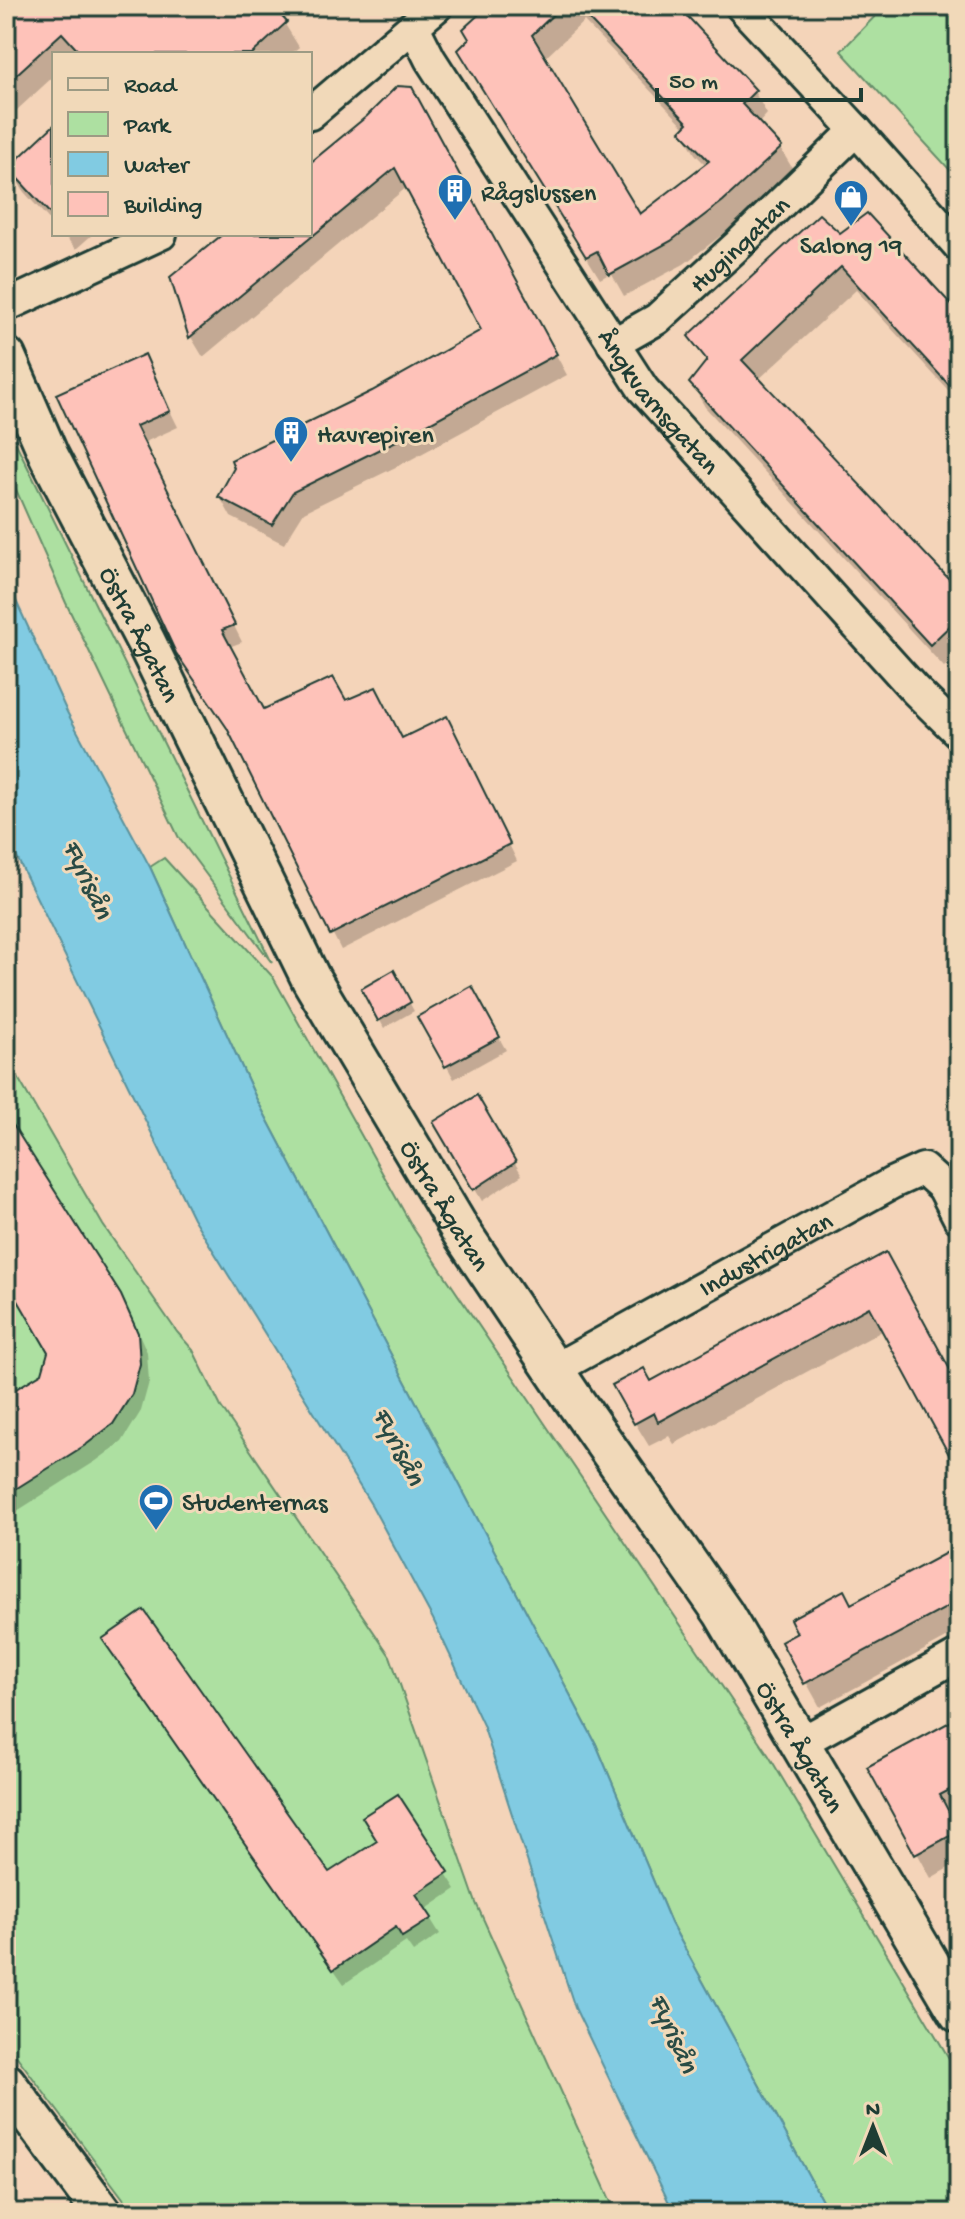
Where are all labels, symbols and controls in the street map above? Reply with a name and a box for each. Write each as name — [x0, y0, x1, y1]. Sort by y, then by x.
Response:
legend — [52, 52, 312, 236]
scale bar — [657, 52, 861, 102]
text: 50 m — [669, 69, 718, 98]
text: Road — [124, 73, 178, 102]
text: Park — [123, 113, 172, 142]
text: Water — [124, 153, 191, 182]
building icon: Rågslussen — [436, 172, 474, 222]
shop icon: Salong 19 — [832, 178, 870, 228]
place label: Rågslussen — [481, 180, 597, 211]
street label: Hugingatan — [685, 191, 799, 301]
text: Building — [123, 193, 202, 222]
place label: Salong 19 — [800, 233, 902, 264]
street label: Ångkvarnsgatan — [589, 324, 724, 483]
building icon: Havrepiren — [272, 414, 310, 464]
place label: Havrepiren — [317, 422, 434, 453]
street label: Östra Ågatan — [90, 563, 184, 709]
water label: Fyrisån — [53, 835, 119, 925]
street label: Östra Ågatan — [391, 1136, 495, 1279]
street label: Industrigatan — [695, 1207, 840, 1306]
water label: Fyrisån — [363, 1402, 431, 1492]
sports icon: Studenternas — [137, 1482, 175, 1532]
place label: Studenternas — [182, 1490, 329, 1521]
street label: Östra Ågatan — [747, 1677, 849, 1820]
water label: Fyrisån — [640, 1989, 704, 2079]
north arrow — [833, 2087, 913, 2167]
text: N — [866, 2098, 880, 2124]

